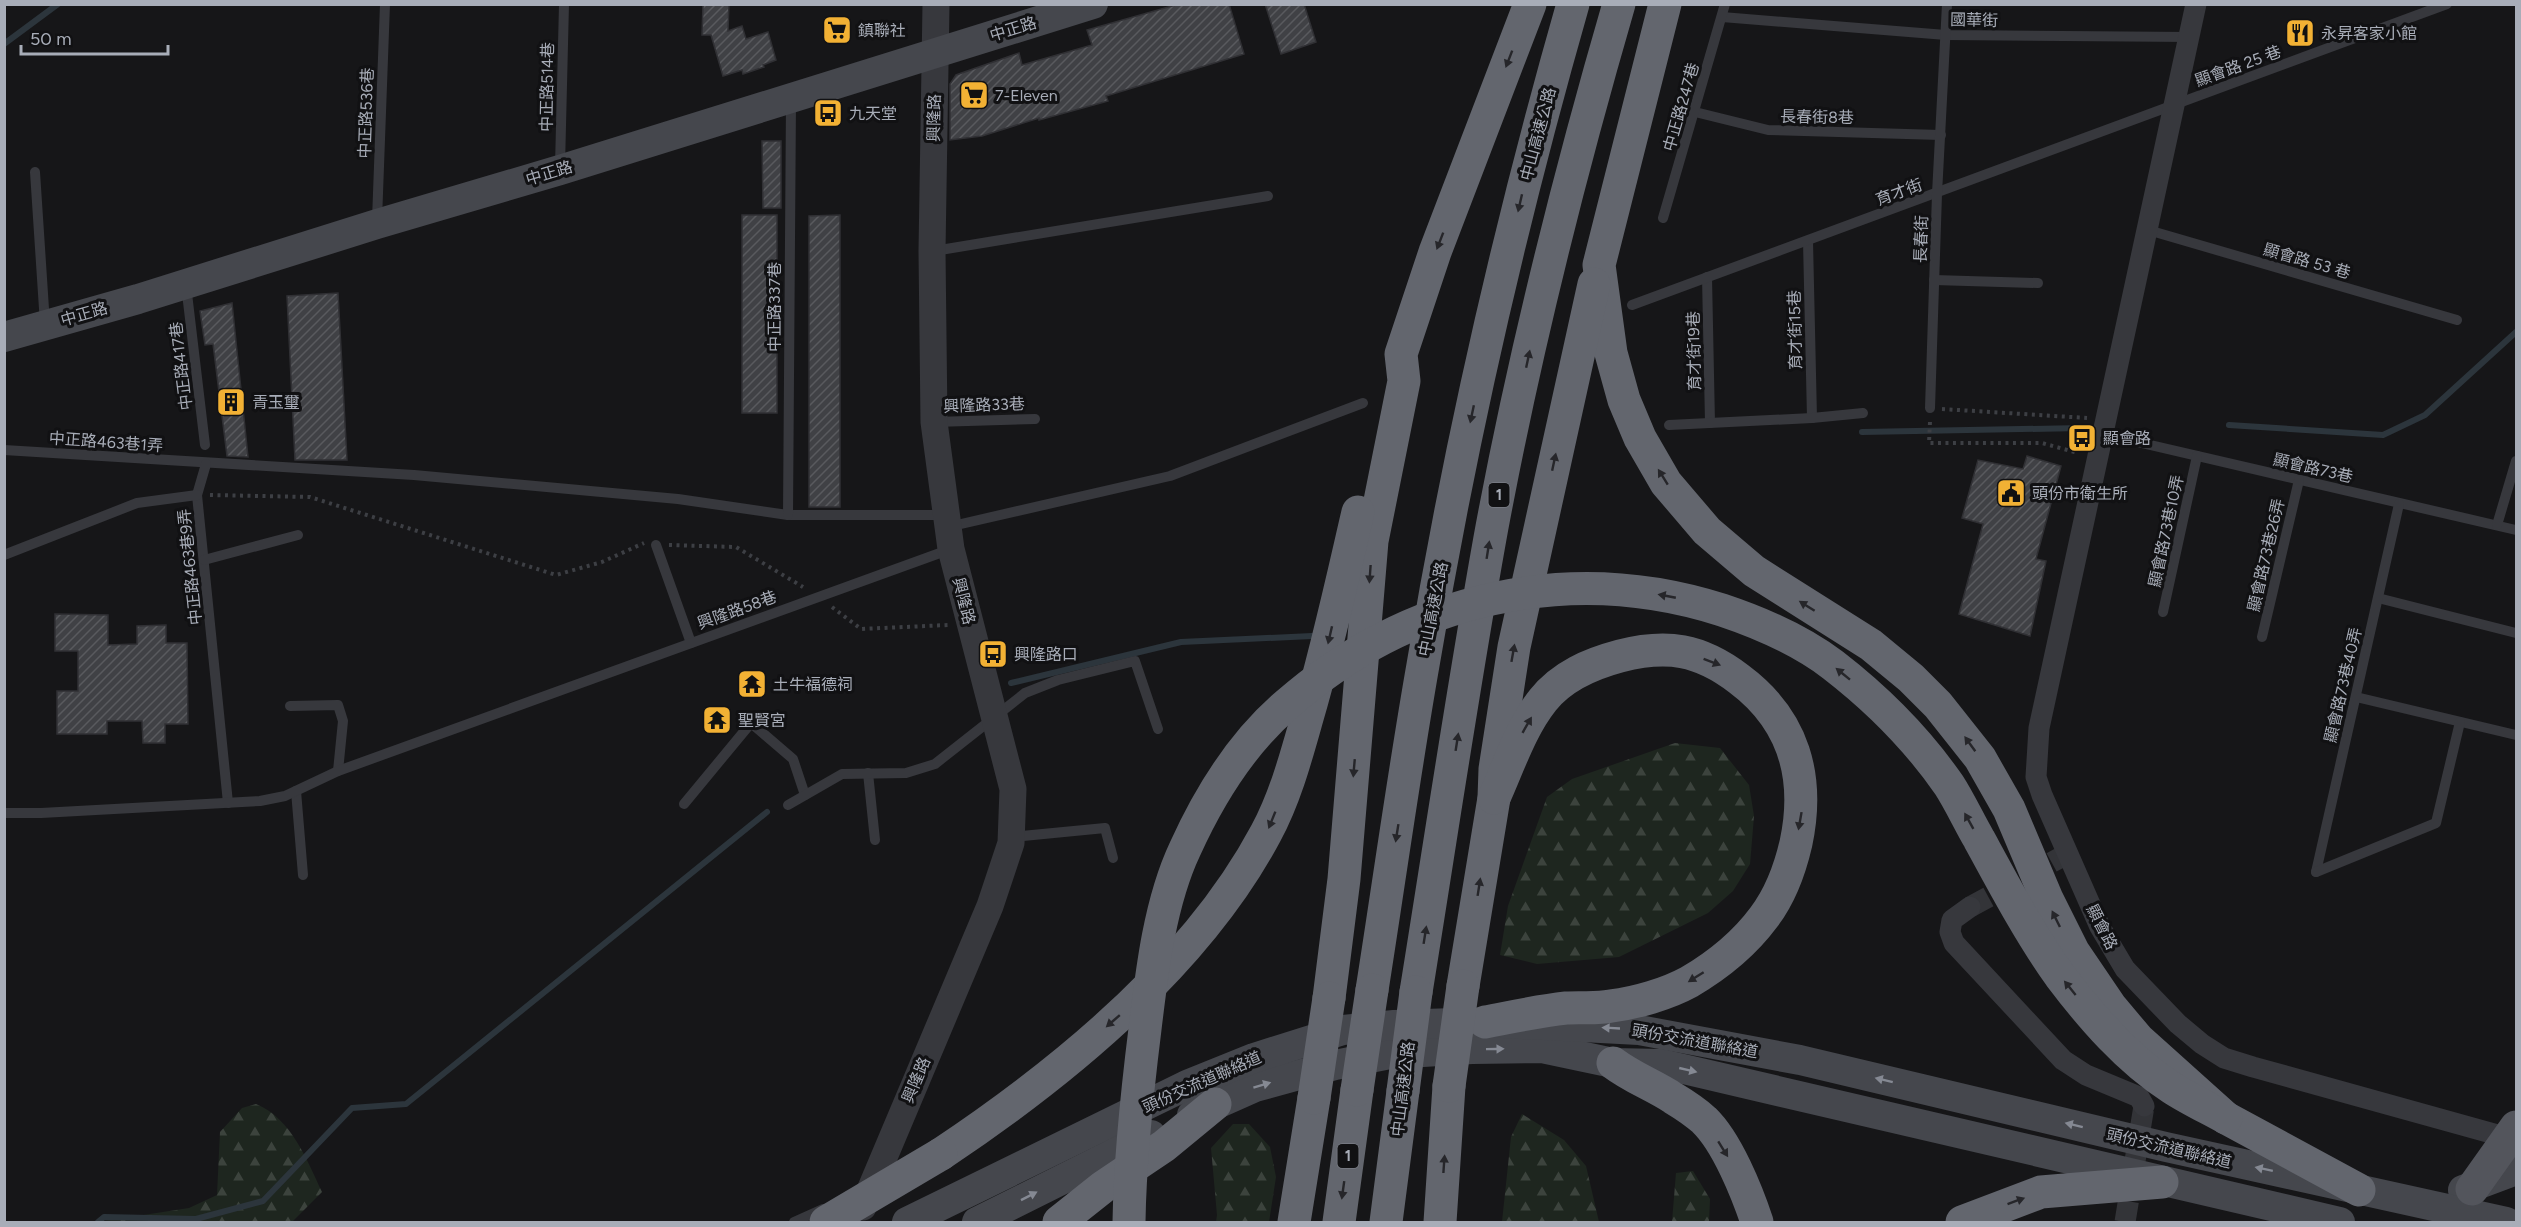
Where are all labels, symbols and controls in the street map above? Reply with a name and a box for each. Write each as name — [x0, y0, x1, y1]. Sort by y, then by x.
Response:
street label: 國華街 — [1950, 10, 1998, 30]
street label: 中正路 — [987, 13, 1039, 45]
supermarket icon: 鎮聯社 — [821, 14, 853, 46]
restaurant icon: 永昇客家小館 — [2284, 17, 2316, 49]
scale bar — [21, 18, 168, 56]
place label: 鎮聯社 — [858, 21, 906, 40]
place label: 永昇客家小館 — [2321, 24, 2417, 43]
text: 50 m — [30, 28, 72, 50]
street label: 中正路514巷 — [537, 42, 557, 132]
street label: 顯會路 25 巷 — [2192, 42, 2284, 90]
one-way arrow — [1504, 50, 1513, 68]
street label: 中正路247巷 — [1659, 60, 1703, 154]
street label: 中正路536巷 — [355, 67, 377, 159]
supermarket icon: 7-Eleven — [958, 79, 990, 111]
street label: 中山高速公路 — [1516, 85, 1560, 183]
place label: 7-Eleven — [995, 86, 1058, 105]
street label: 興隆路 — [924, 94, 944, 142]
bus stop icon: 九天堂 — [812, 97, 844, 129]
place label: 九天堂 — [849, 104, 897, 123]
street label: 長春街8巷 — [1780, 107, 1854, 127]
street label: 中正路 — [523, 157, 575, 189]
street label: 育才街 — [1873, 175, 1925, 209]
one-way arrow — [1514, 194, 1524, 212]
street label: 長春街 — [1911, 215, 1931, 263]
one-way arrow — [1434, 232, 1444, 250]
street label: 顯會路 53 巷 — [2261, 239, 2353, 283]
street label: 中正路337巷 — [765, 262, 784, 352]
street label: 育才街15巷 — [1785, 290, 1805, 370]
street label: 中正路 — [58, 298, 110, 330]
street label: 育才街19巷 — [1684, 311, 1704, 391]
street label: 中正路417巷 — [166, 321, 196, 411]
one-way arrow — [1524, 349, 1533, 368]
building icon: 青玉璽 — [215, 386, 247, 418]
place label: 青玉璽 — [252, 393, 300, 412]
street label: 興隆路33巷 — [943, 394, 1025, 416]
one-way arrow — [1467, 404, 1476, 423]
bus stop icon: 顯會路 — [2066, 422, 2098, 454]
street label: 中正路463巷1弄 — [48, 429, 164, 455]
place label: 顯會路 — [2103, 429, 2151, 448]
street label: 顯會路73巷 — [2271, 450, 2355, 486]
one-way arrow — [1550, 452, 1559, 471]
one-way arrow — [1657, 469, 1668, 485]
street label: 顯會路73巷10弄 — [2145, 473, 2187, 589]
public building icon: 頭份市衛生所 — [1995, 477, 2027, 509]
road number: 1 — [1488, 483, 1510, 507]
place label: 頭份市衛生所 — [2032, 484, 2128, 503]
street label: 顯會路73巷26弄 — [2244, 497, 2288, 613]
street label: 中正路463巷9弄 — [174, 508, 206, 626]
one-way arrow — [1484, 540, 1493, 559]
street label: 中山高速公路 — [1415, 560, 1451, 658]
one-way arrow — [1365, 564, 1375, 583]
street label: 興隆路 — [949, 575, 979, 627]
street label: 興隆路58巷 — [695, 587, 779, 633]
one-way arrow — [1657, 591, 1676, 600]
one-way arrow — [1799, 600, 1815, 611]
one-way arrow — [1325, 625, 1335, 644]
street label: 顯會路73巷40弄 — [2321, 626, 2365, 744]
bus stop icon: 興隆路口 — [977, 638, 1009, 670]
one-way arrow — [1509, 643, 1518, 662]
place label: 興隆路口 — [1014, 645, 1078, 664]
one-way arrow — [1704, 658, 1722, 668]
temple icon: 土牛福德祠 — [736, 668, 768, 700]
one-way arrow — [1836, 668, 1851, 681]
place label: 土牛福德祠 — [773, 675, 853, 694]
temple icon: 聖賢宮 — [701, 704, 733, 736]
place label: 聖賢宮 — [738, 711, 786, 730]
one-way arrow — [1522, 717, 1532, 734]
one-way arrow — [1453, 733, 1462, 752]
one-way arrow — [1964, 737, 1976, 753]
one-way arrow — [1349, 759, 1359, 778]
one-way arrow — [1267, 812, 1277, 830]
one-way arrow — [1795, 812, 1804, 831]
one-way arrow — [1964, 812, 1974, 829]
one-way arrow — [1392, 823, 1401, 842]
one-way arrow — [1475, 877, 1484, 896]
street label: 顯會路 — [2083, 901, 2121, 953]
one-way arrow — [2052, 910, 2061, 927]
one-way arrow — [1421, 925, 1430, 944]
one-way arrow — [1688, 972, 1705, 983]
one-way arrow — [2065, 980, 2077, 995]
one-way arrow — [1106, 1014, 1121, 1027]
street label: 頭份交流道聯絡道 — [1630, 1021, 1760, 1061]
one-way arrow — [1601, 1024, 1620, 1033]
street label: 中山高速公路 — [1388, 1040, 1418, 1138]
one-way arrow — [1486, 1044, 1505, 1054]
street label: 頭份交流道聯絡道 — [1140, 1047, 1264, 1117]
street label: 興隆路 — [898, 1054, 934, 1106]
one-way arrow — [1679, 1065, 1697, 1075]
one-way arrow — [1875, 1074, 1894, 1084]
one-way arrow — [1253, 1080, 1271, 1089]
one-way arrow — [2065, 1120, 2083, 1130]
street label: 頭份交流道聯絡道 — [2104, 1124, 2234, 1172]
one-way arrow — [1718, 1141, 1729, 1157]
road number: 1 — [1338, 1144, 1358, 1168]
one-way arrow — [1439, 1155, 1449, 1174]
one-way arrow — [2254, 1164, 2273, 1173]
one-way arrow — [1339, 1180, 1348, 1199]
one-way arrow — [1021, 1191, 1038, 1201]
one-way arrow — [2008, 1196, 2026, 1206]

